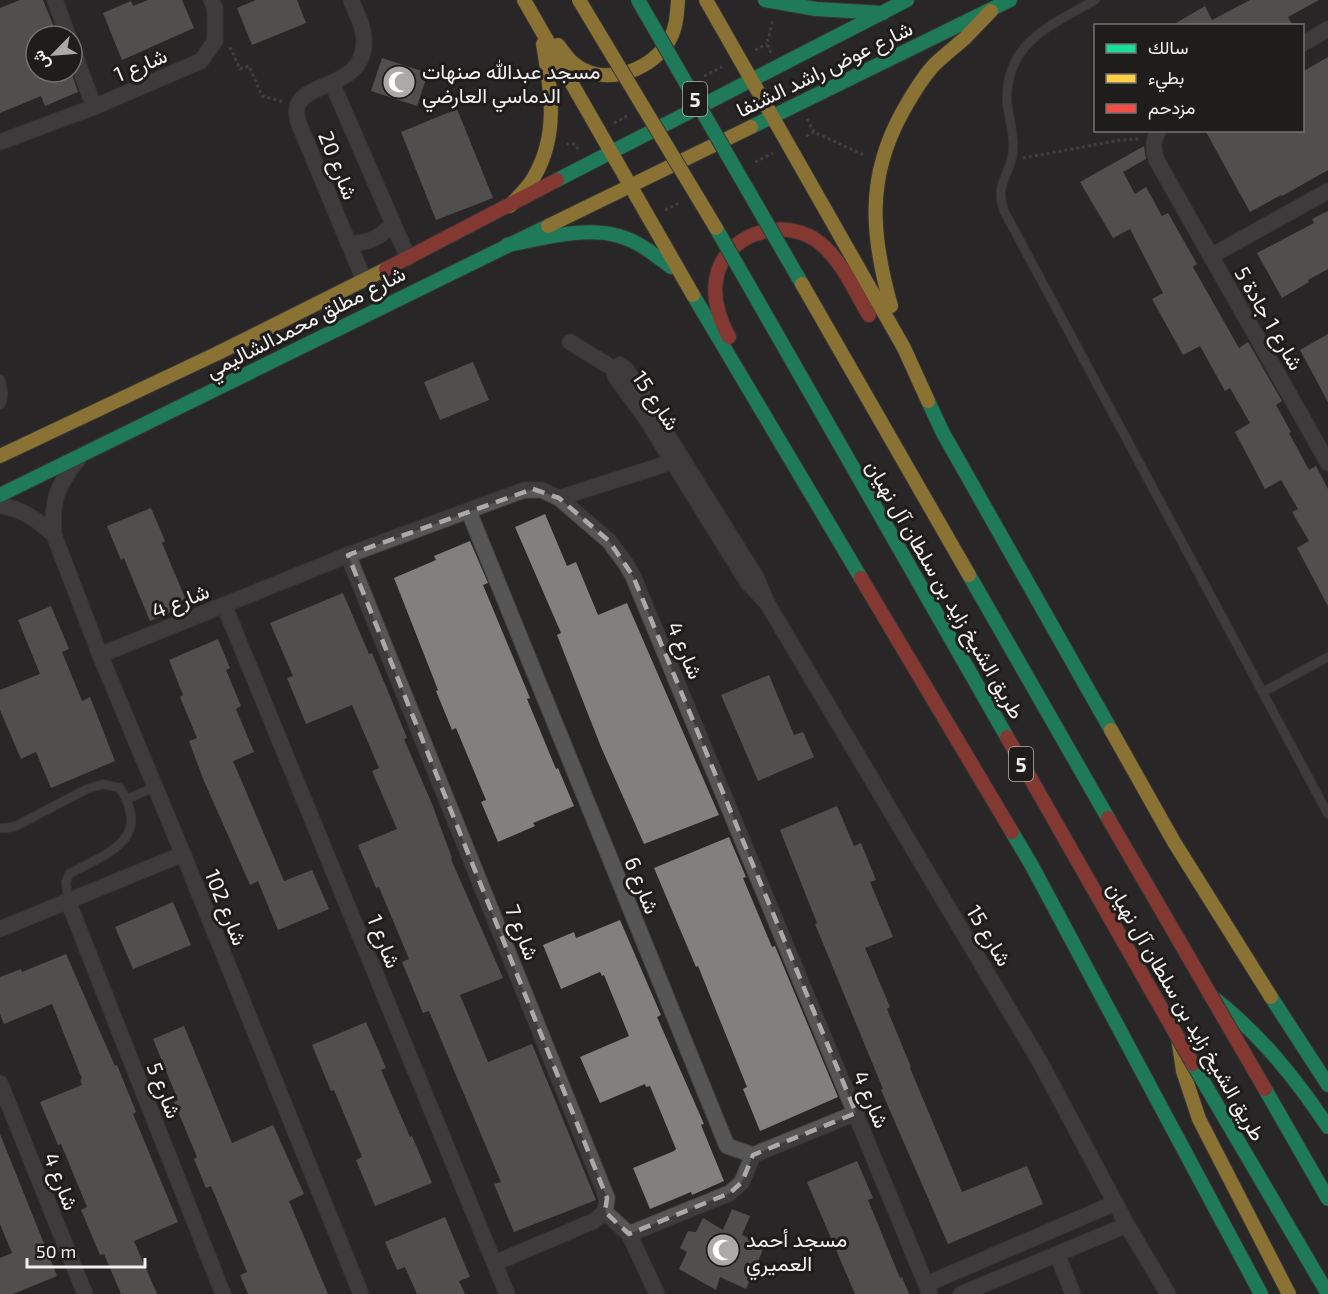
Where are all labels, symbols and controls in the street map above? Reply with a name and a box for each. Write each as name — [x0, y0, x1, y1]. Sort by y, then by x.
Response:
street label: شارع عوض راشد الشنفا — [732, 15, 917, 124]
north arrow — [24, 24, 84, 84]
legend — [1094, 24, 1304, 132]
text: سالك — [1148, 36, 1188, 58]
street label: شارع 1 — [110, 42, 171, 89]
text: ش — [27, 47, 54, 73]
place label: مسجد عبدالله صنهات الدماسي العارضي — [422, 58, 601, 113]
mosque icon: مسجد عبدالله صنهات الدماسي العارضي — [381, 64, 417, 100]
text: بطيء — [1148, 66, 1184, 93]
road number: 5 — [683, 82, 707, 116]
text: مزدحم — [1148, 96, 1195, 120]
street label: شارع 20 — [311, 127, 364, 204]
street label: شارع مطلق محمدالشاليمي — [201, 260, 412, 388]
street label: شارع 1 جادة 5 — [1228, 262, 1310, 376]
street label: شارع 15 — [626, 365, 686, 436]
street label: طريق الشيخ زايد بن سلطان آل نهيان — [859, 455, 1031, 724]
street label: شارع 4 — [148, 577, 214, 626]
street label: شارع 4 — [660, 618, 709, 684]
road number: 5 — [1009, 747, 1033, 781]
street label: شارع 6 — [618, 853, 666, 918]
street label: شارع 102 — [198, 865, 254, 950]
street label: طريق الشيخ زايد بن سلطان آل نهيان — [1100, 877, 1272, 1146]
street label: شارع 15 — [960, 900, 1018, 972]
street label: شارع 7 — [498, 901, 545, 965]
street label: شارع 1 — [360, 911, 407, 972]
street label: شارع 5 — [140, 1058, 187, 1123]
street label: شارع 4 — [846, 1067, 895, 1133]
street label: شارع 4 — [36, 1149, 85, 1215]
place label: مسجد أحمد العميري — [746, 1226, 847, 1281]
scale bar — [27, 1231, 146, 1269]
mosque icon: مسجد أحمد العميري — [705, 1232, 741, 1268]
text: 50 m — [36, 1240, 76, 1262]

